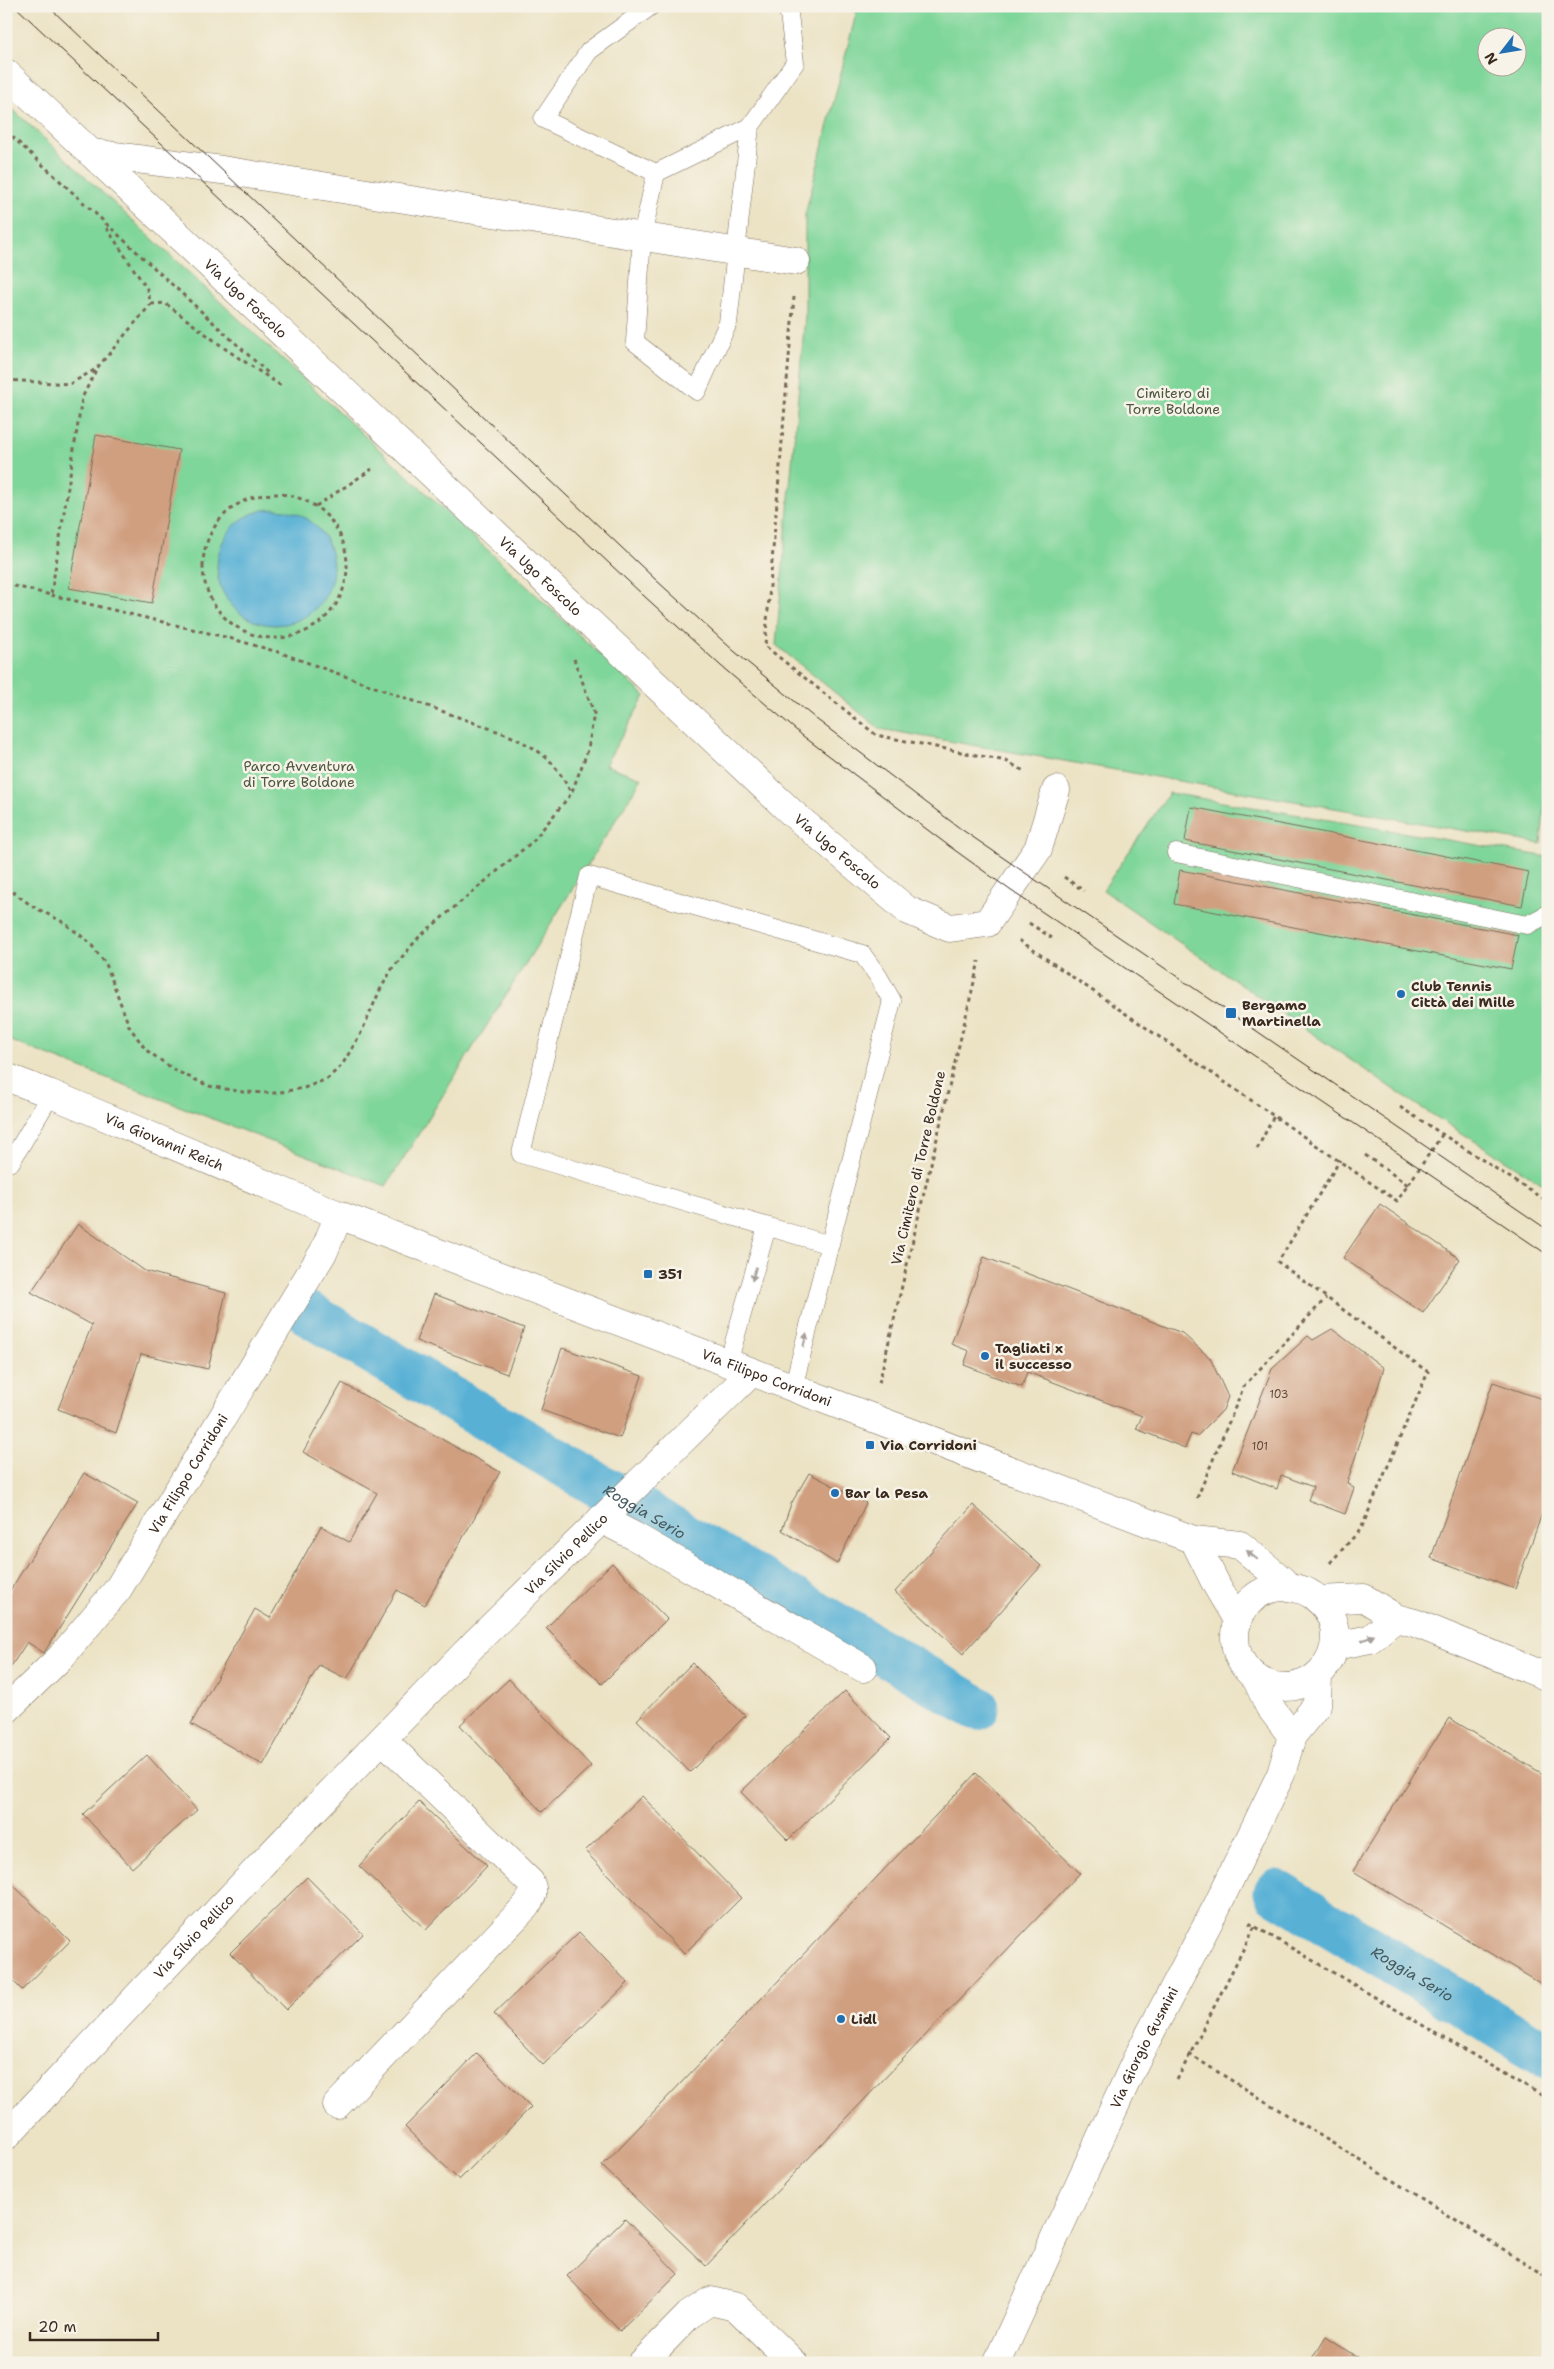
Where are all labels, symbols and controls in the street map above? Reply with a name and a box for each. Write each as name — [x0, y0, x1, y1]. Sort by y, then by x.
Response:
north arrow — [1476, 28, 1526, 78]
text: N — [1480, 49, 1501, 68]
street label: Via Ugo Foscolo — [200, 255, 291, 342]
park label: Cimitero di Torre Boldone — [1126, 384, 1220, 418]
street label: Via Ugo Foscolo — [495, 533, 586, 620]
park label: Parco Avventura di Torre Boldone — [243, 757, 355, 791]
street label: Via Ugo Foscolo — [790, 810, 884, 893]
place label: Club Tennis Città dei Mille — [1411, 977, 1515, 1011]
marker: Club Tennis Città dei Mille — [1395, 988, 1407, 1000]
place label: Bergamo Martinella — [1242, 996, 1321, 1030]
marker: Bergamo Martinella — [1224, 1006, 1238, 1020]
street label: Via Cimitero di Torre Boldone — [887, 1069, 949, 1267]
street label: Via Giovanni Reich — [102, 1109, 227, 1175]
place label: 351 — [658, 1265, 682, 1283]
one-way arrow — [750, 1266, 758, 1281]
marker: 351 — [642, 1268, 654, 1280]
one-way arrow — [801, 1333, 809, 1348]
place label: Tagliati x il successo — [995, 1339, 1072, 1373]
street label: Via Filippo Corridoni — [699, 1345, 834, 1410]
marker: Tagliati x il successo — [979, 1350, 991, 1362]
house number: 103 — [1269, 1387, 1289, 1402]
street label: Via Filippo Corridoni — [145, 1410, 232, 1537]
place label: Via Corridoni — [880, 1436, 977, 1454]
marker: Via Corridoni — [864, 1439, 876, 1451]
house number: 101 — [1252, 1439, 1268, 1454]
water label: Roggia Serio — [599, 1480, 689, 1544]
place label: Bar la Pesa — [845, 1484, 929, 1502]
marker: Bar la Pesa — [829, 1487, 841, 1499]
street label: Via Silvio Pellico — [521, 1509, 612, 1598]
one-way arrow — [1246, 1549, 1258, 1561]
one-way arrow — [1361, 1633, 1375, 1641]
street label: Via Silvio Pellico — [150, 1890, 238, 1982]
water label: Roggia Serio — [1367, 1942, 1457, 2007]
street label: Via Giorgio Gusmini — [1106, 1983, 1182, 2111]
place label: Lidl — [851, 2010, 877, 2028]
marker: Lidl — [835, 2013, 847, 2025]
scale bar — [30, 2309, 158, 2341]
text: 20 m — [38, 2317, 77, 2337]

